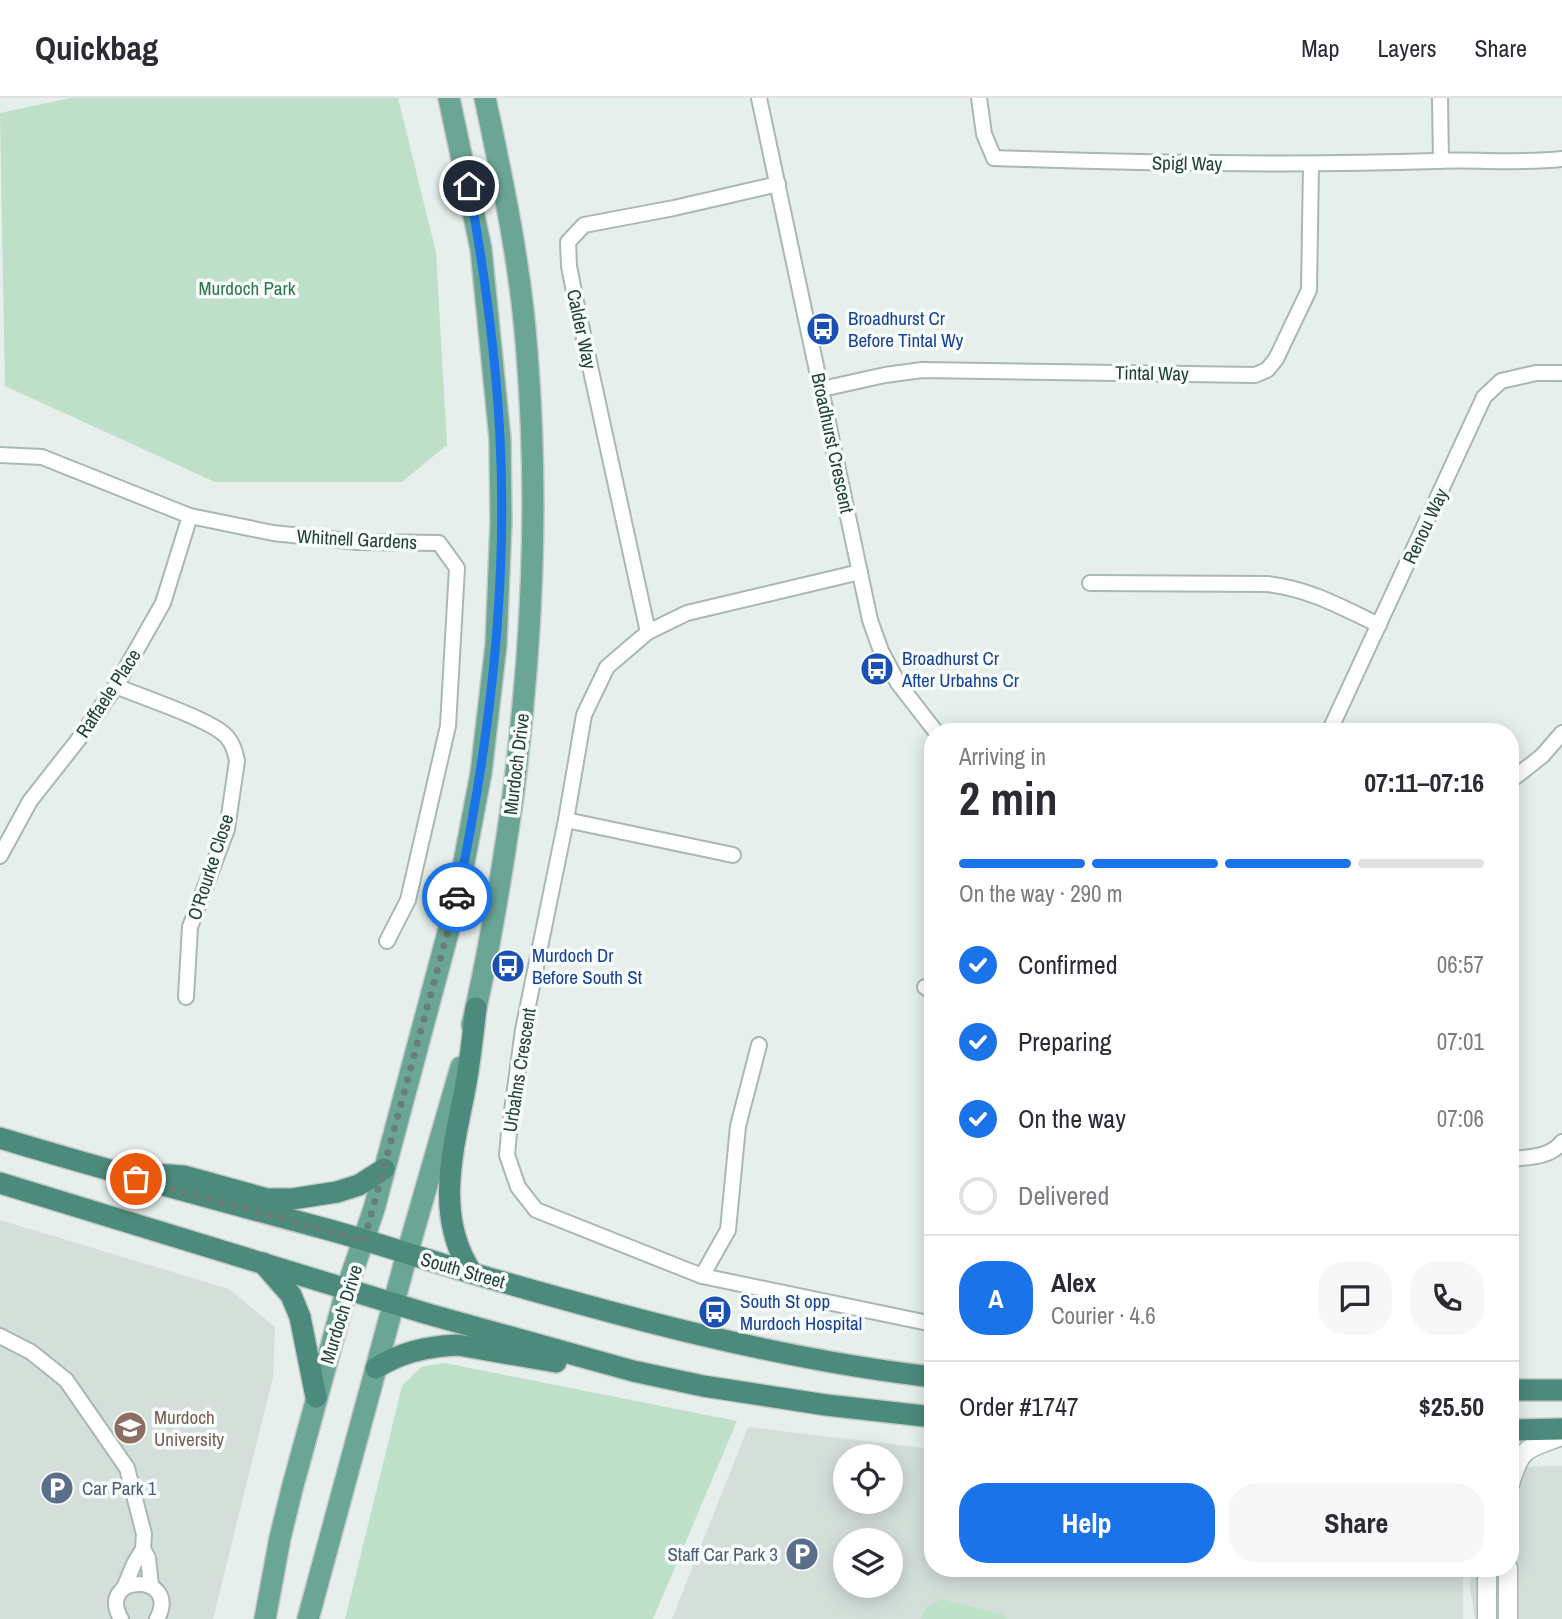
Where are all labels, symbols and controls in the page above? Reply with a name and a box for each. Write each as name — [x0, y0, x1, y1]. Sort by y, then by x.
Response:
text: Quickbag — [35, 26, 158, 70]
text: Map — [1301, 32, 1339, 64]
text: Layers — [1377, 32, 1436, 64]
text: Share — [1474, 32, 1527, 64]
street label: Spigl Way — [1152, 149, 1223, 177]
pin — [439, 156, 499, 216]
icon: home — [450, 167, 488, 205]
park label: Murdoch Park — [199, 275, 296, 301]
street label: Calder Way — [561, 287, 603, 371]
place label: Broadhurst Cr Before Tintal Wy — [848, 305, 964, 353]
bus stop icon: Broadhurst Cr Before Tintal Wy — [804, 310, 842, 348]
street label: Tintal Way — [1115, 359, 1189, 387]
street label: Broadhurst Crescent — [805, 370, 861, 516]
street label: Renou Way — [1396, 484, 1454, 568]
street label: Whitnell Gardens — [296, 523, 418, 555]
street label: Raffaele Place — [70, 644, 146, 742]
place label: Broadhurst Cr After Urbahns Cr — [901, 645, 1020, 693]
bus stop icon: Broadhurst Cr After Urbahns Cr — [858, 650, 896, 688]
street label: Murdoch Drive — [497, 712, 535, 816]
text: Arriving in — [959, 741, 1046, 772]
text: 07:11–07:16 — [1364, 765, 1484, 800]
text: 2 min — [959, 767, 1058, 829]
street label: O’Rourke Close — [181, 811, 239, 923]
courier — [422, 862, 492, 932]
icon: car — [438, 878, 476, 916]
text: On the way · 290 m — [959, 878, 1123, 909]
place label: Murdoch Dr Before South St — [532, 942, 643, 990]
icon: check — [959, 946, 997, 984]
bus stop icon: Murdoch Dr Before South St — [489, 947, 527, 985]
text: Confirmed — [1018, 947, 1118, 982]
text: 06:57 — [1437, 949, 1484, 980]
street label: Urbahns Crescent — [496, 1005, 542, 1134]
icon: check — [959, 1023, 997, 1061]
text: Preparing — [1018, 1024, 1112, 1059]
text: 07:01 — [1437, 1026, 1484, 1057]
icon: check — [959, 1100, 997, 1138]
text: On the way — [1018, 1101, 1126, 1136]
text: 07:06 — [1437, 1103, 1484, 1134]
pin — [106, 1149, 166, 1209]
icon: bag — [117, 1160, 155, 1198]
text: Delivered — [1018, 1178, 1109, 1213]
street label: South Street — [418, 1246, 509, 1295]
street label: Murdoch Drive — [314, 1261, 368, 1367]
button: chat — [1318, 1261, 1392, 1335]
button: phone — [1410, 1261, 1484, 1335]
text: Alex — [1051, 1265, 1096, 1300]
text: A — [988, 1281, 1004, 1316]
place label: South St opp Murdoch Hospital — [740, 1288, 862, 1336]
bus stop icon: South St opp Murdoch Hospital — [696, 1293, 734, 1331]
text: Courier · 4.6 — [1051, 1300, 1156, 1331]
text: Order #1747 — [959, 1389, 1079, 1424]
text: $25.50 — [1419, 1389, 1484, 1424]
place label: Murdoch University — [154, 1404, 224, 1452]
school or university icon: Murdoch University — [111, 1409, 149, 1447]
map controls — [833, 1444, 903, 1598]
button: locate — [833, 1444, 903, 1514]
parking icon: Car Park 1 — [38, 1469, 76, 1507]
place label: Car Park 1 — [82, 1475, 157, 1501]
button: Help — [959, 1483, 1215, 1563]
button: Share — [1229, 1483, 1484, 1563]
button: layers — [833, 1528, 903, 1598]
parking icon: Staff Car Park 3 — [783, 1535, 821, 1573]
place label: Staff Car Park 3 — [667, 1541, 778, 1567]

